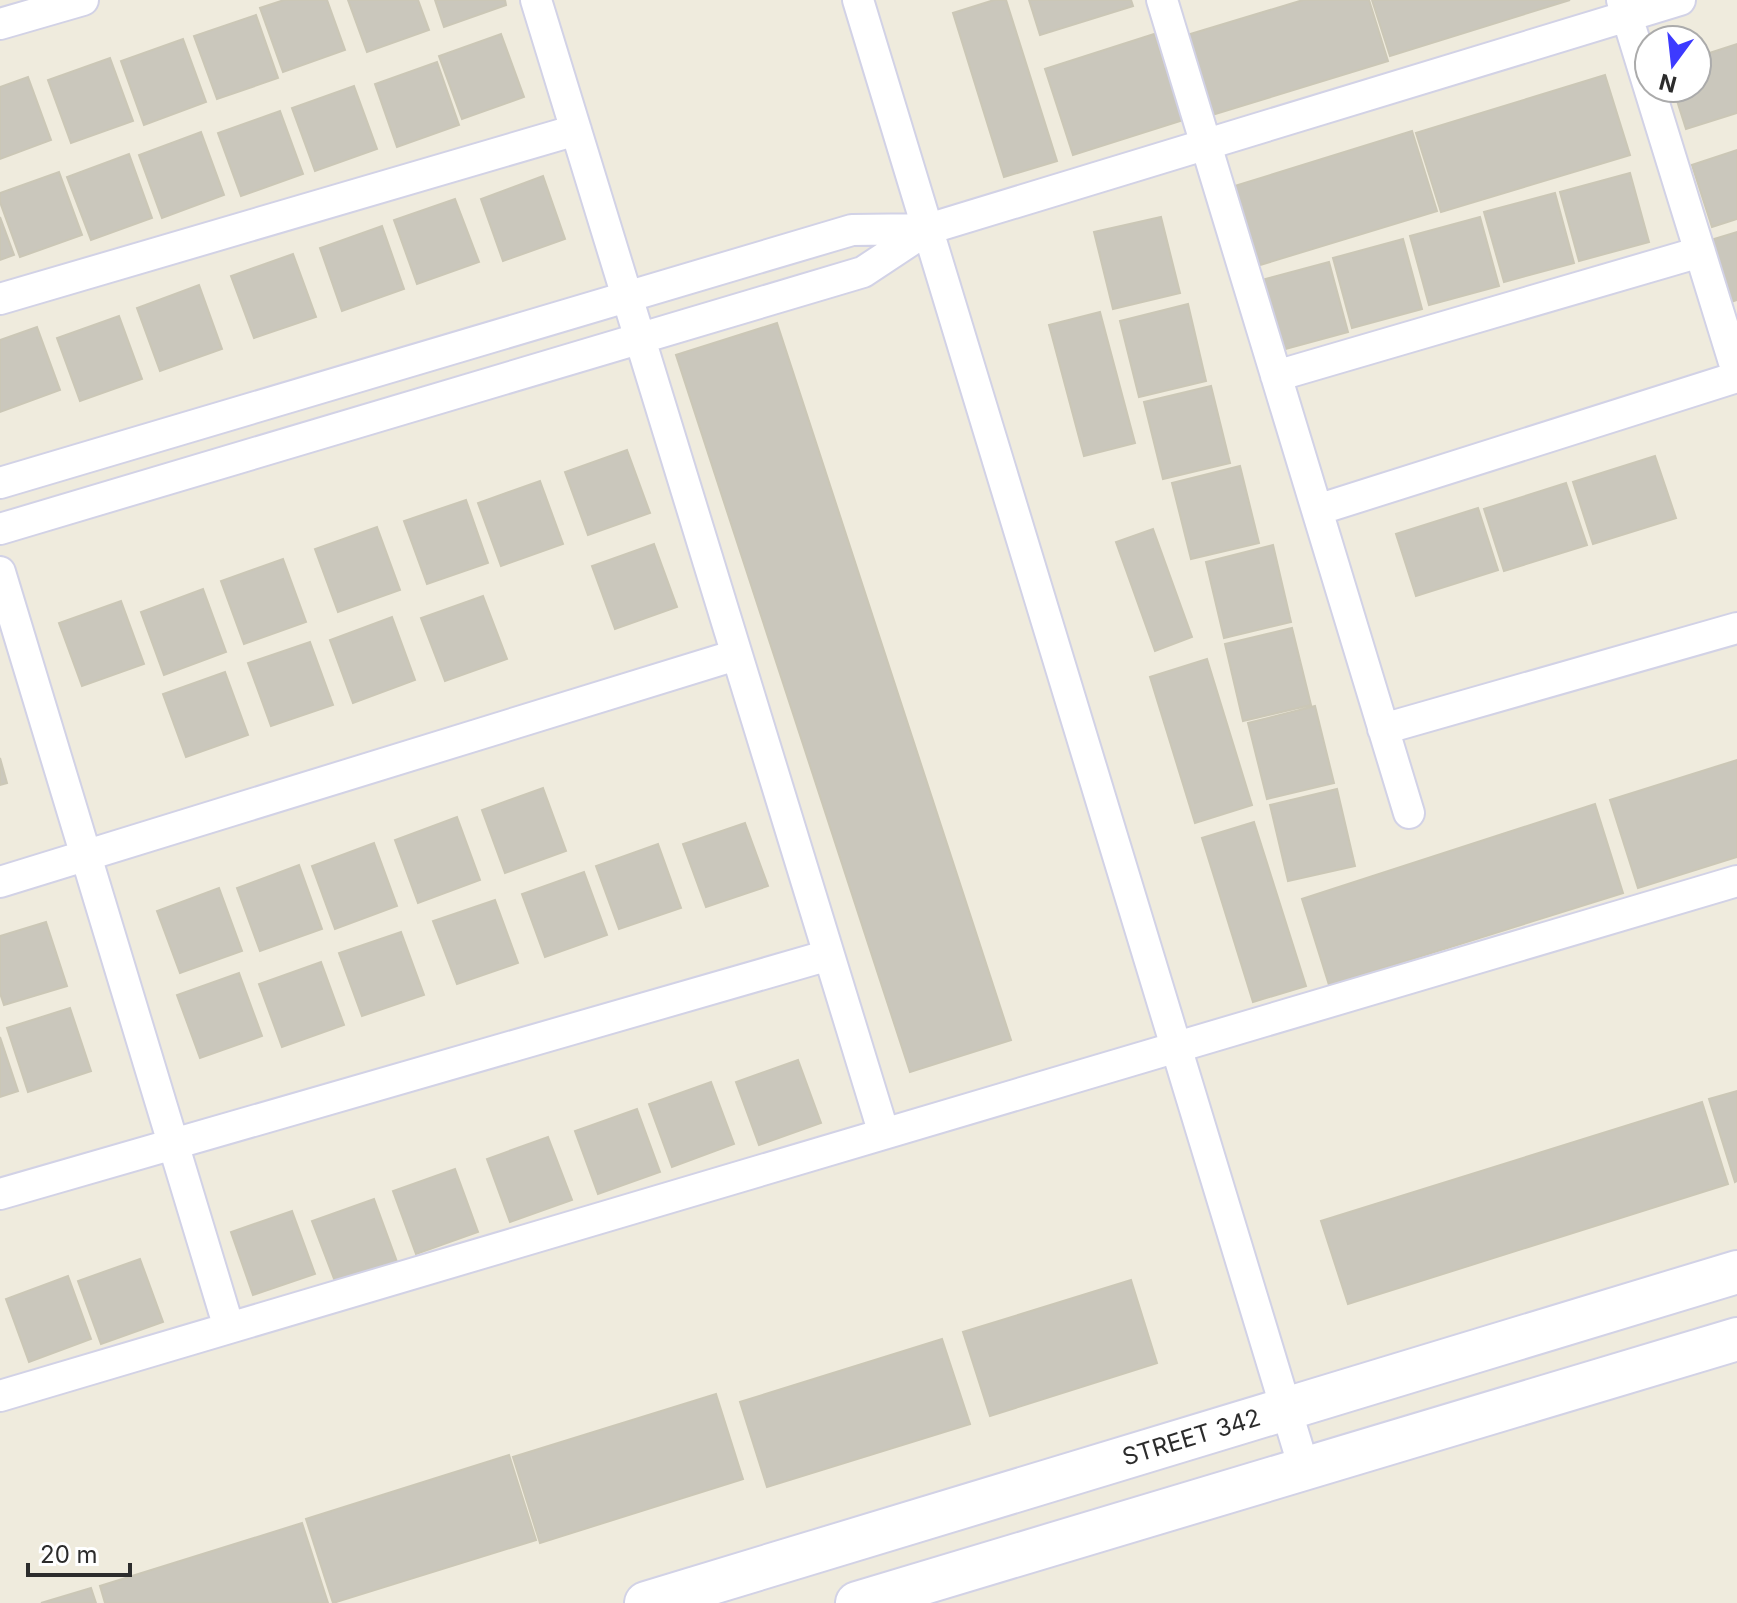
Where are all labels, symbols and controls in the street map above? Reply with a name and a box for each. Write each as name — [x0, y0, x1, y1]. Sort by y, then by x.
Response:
north arrow — [1633, 24, 1713, 104]
text: N — [1656, 69, 1679, 98]
street label: STREET 342 — [1119, 1402, 1264, 1472]
scale bar — [28, 1527, 130, 1577]
text: 20 m — [40, 1540, 98, 1569]

